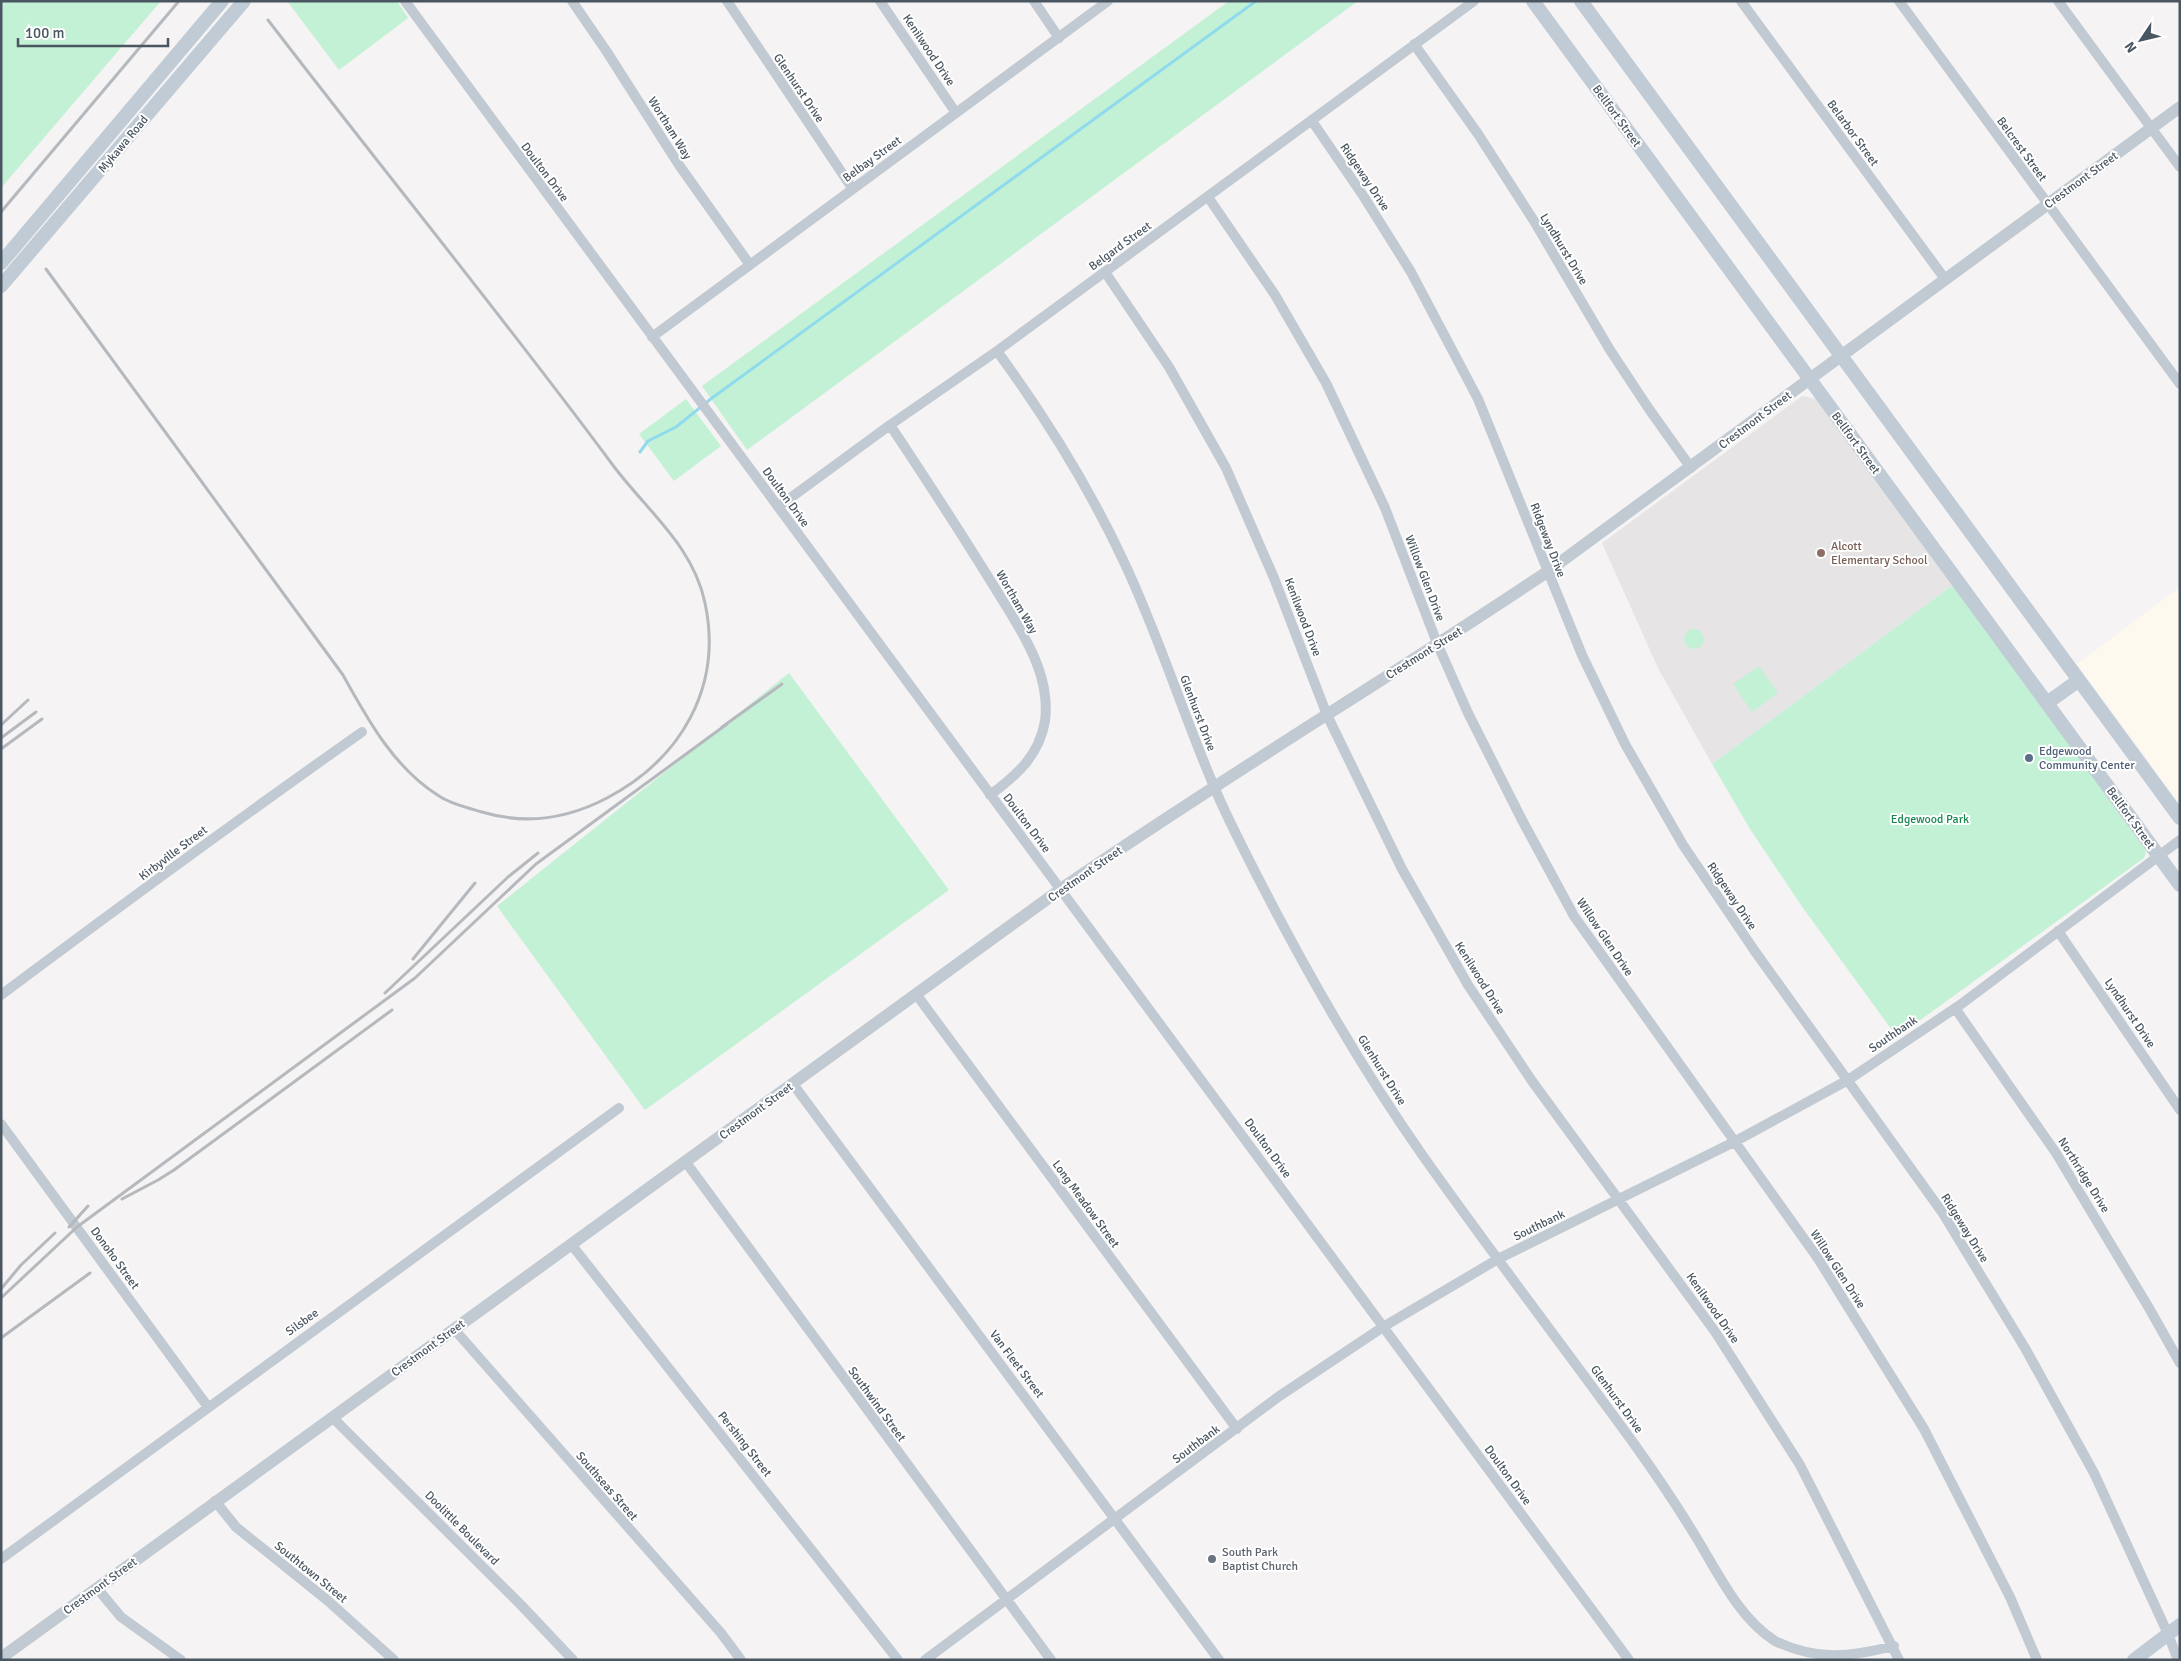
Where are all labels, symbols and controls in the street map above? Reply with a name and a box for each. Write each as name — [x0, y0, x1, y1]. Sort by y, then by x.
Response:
street label: Kenilwood Drive — [899, 12, 958, 89]
scale bar — [18, 15, 168, 47]
north arrow — [2116, 15, 2166, 65]
text: 100 m — [25, 24, 65, 42]
text: N — [2121, 38, 2141, 56]
street label: Glenhurst Drive — [770, 51, 827, 126]
street label: Bellfort Street — [1589, 82, 1644, 150]
street label: Wortham Way — [644, 94, 695, 163]
street label: Belarbor Street — [1824, 97, 1882, 169]
street label: Mykawa Road — [95, 113, 152, 176]
street label: Belcrest Street — [1993, 114, 2050, 184]
street label: Belbay Street — [840, 133, 904, 186]
street label: Doulton Drive — [517, 140, 572, 205]
street label: Ridgeway Drive — [1336, 141, 1393, 214]
street label: Crestmont Street — [2042, 149, 2121, 212]
street label: Lyndhurst Drive — [1536, 211, 1591, 288]
street label: Belgard Street — [1086, 219, 1155, 274]
street label: Crestmont Street — [1716, 388, 1795, 453]
street label: Bellfort Street — [1828, 409, 1883, 477]
street label: Doulton Drive — [759, 464, 812, 530]
street label: Ridgeway Drive — [1526, 501, 1569, 580]
street label: Willow Glen Drive — [1401, 533, 1448, 623]
place label: Alcott Elementary School — [1831, 539, 1928, 568]
marker: Alcott Elementary School — [1815, 547, 1827, 559]
street label: Wortham Way — [992, 568, 1041, 637]
street label: Kenilwood Drive — [1281, 576, 1324, 659]
street label: Crestmont Street — [1383, 624, 1465, 683]
street label: Glenhurst Drive — [1176, 673, 1219, 753]
place label: Edgewood Community Center — [2039, 744, 2135, 773]
marker: Edgewood Community Center — [2023, 752, 2035, 764]
street label: Bellfort Street — [2103, 784, 2158, 852]
street label: Doulton Drive — [999, 791, 1054, 856]
park label: Edgewood Park — [1891, 812, 1969, 827]
street label: Kirbyville Street — [136, 823, 211, 884]
street label: Crestmont Street — [1045, 843, 1125, 906]
street label: Ridgeway Drive — [1703, 860, 1760, 933]
street label: Willow Glen Drive — [1573, 895, 1636, 979]
street label: Kenilwood Drive — [1451, 939, 1508, 1017]
street label: Lyndhurst Drive — [2101, 976, 2158, 1051]
street label: Southbank — [1866, 1013, 1920, 1056]
street label: Glenhurst Drive — [1354, 1032, 1409, 1108]
street label: Crestmont Street — [717, 1080, 796, 1143]
street label: Doulton Drive — [1241, 1115, 1294, 1181]
street label: Northridge Drive — [2054, 1135, 2113, 1216]
street label: Long Meadow Street — [1049, 1158, 1122, 1251]
street label: Ridgeway Drive — [1937, 1191, 1992, 1266]
street label: Southbank — [1511, 1207, 1567, 1244]
street label: Donoho Street — [87, 1224, 142, 1292]
street label: Willow Glen Drive — [1807, 1227, 1869, 1311]
street label: Kenilwood Drive — [1683, 1270, 1743, 1347]
street label: Silsbee — [283, 1305, 322, 1339]
street label: Crestmont Street — [389, 1317, 468, 1380]
street label: Van Fleet Street — [986, 1327, 1047, 1401]
street label: Glenhurst Drive — [1587, 1362, 1646, 1436]
street label: Southwind Street — [844, 1364, 909, 1445]
street label: Pershing Street — [714, 1409, 775, 1480]
street label: Southbank — [1170, 1422, 1223, 1467]
street label: Doulton Drive — [1481, 1442, 1534, 1508]
street label: Southseas Street — [573, 1449, 641, 1524]
street label: Doolittle Boulevard — [421, 1488, 502, 1569]
street label: Southtown Street — [271, 1538, 350, 1606]
place label: South Park Baptist Church — [1222, 1545, 1298, 1574]
marker: South Park Baptist Church — [1206, 1553, 1218, 1565]
street label: Crestmont Street — [61, 1555, 140, 1618]

